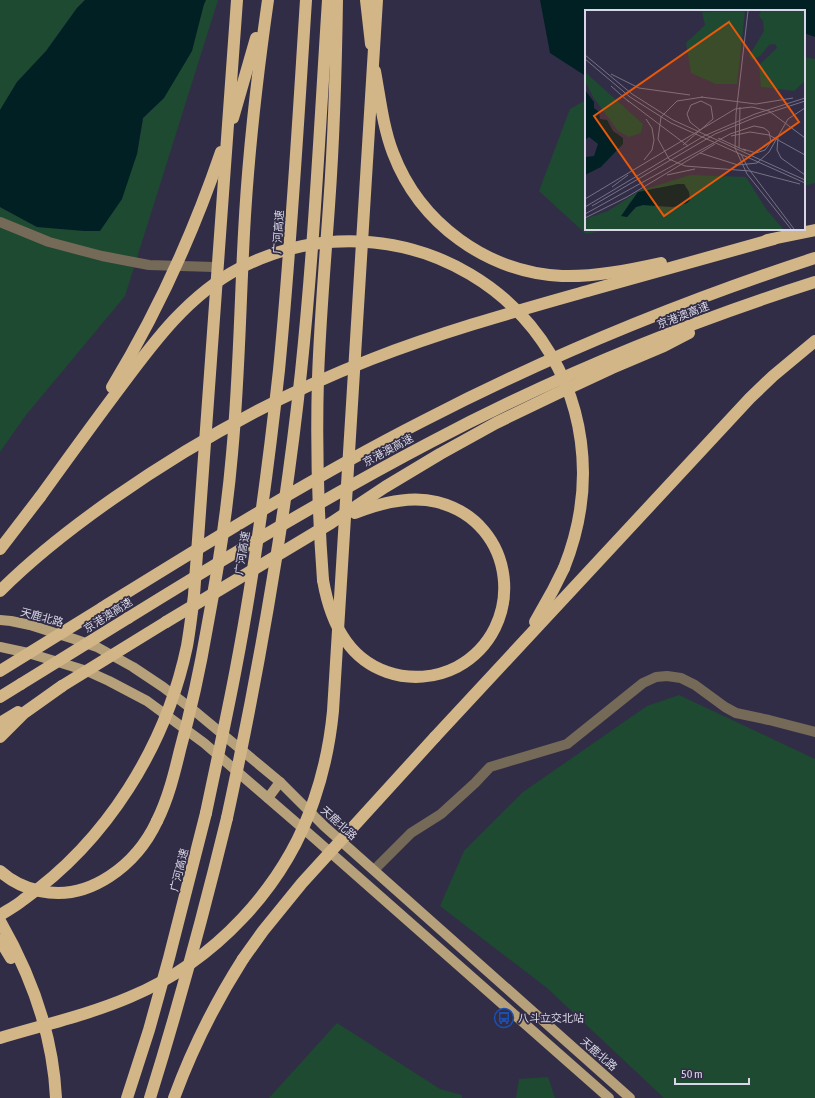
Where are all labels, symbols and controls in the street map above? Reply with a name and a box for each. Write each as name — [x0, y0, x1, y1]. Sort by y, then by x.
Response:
inset map — [585, 10, 805, 230]
street label: 广河高速 — [270, 210, 286, 254]
street label: 京港澳高速 — [655, 300, 711, 330]
street label: 京港澳高速 — [361, 432, 415, 468]
street label: 广河高速 — [233, 530, 251, 576]
street label: 京港澳高速 — [81, 595, 135, 635]
street label: 天鹿北路 — [19, 606, 65, 628]
street label: 天鹿北路 — [319, 804, 359, 842]
street label: 广河高速 — [168, 847, 190, 893]
bus stop icon: 八斗立交北站 — [493, 1007, 515, 1029]
place label: 八斗立交北站 — [518, 1012, 584, 1024]
street label: 天鹿北路 — [578, 1035, 620, 1073]
scale bar — [675, 1060, 749, 1086]
text: 50 m — [681, 1067, 703, 1081]

